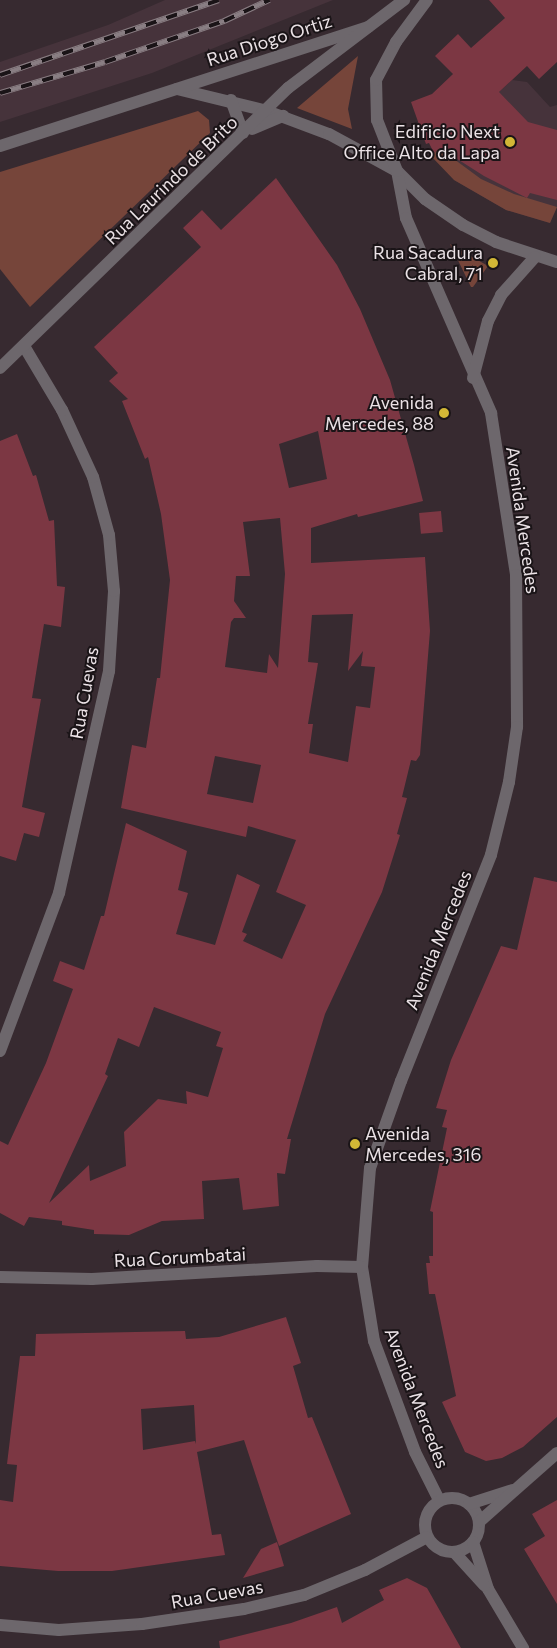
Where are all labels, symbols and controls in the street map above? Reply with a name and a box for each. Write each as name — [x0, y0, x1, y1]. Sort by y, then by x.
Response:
street label: Rua Diogo Ortiz — [204, 10, 334, 70]
street label: Rua Laurindo de Brito — [100, 111, 242, 249]
place label: Edificio Next Office Alto da Lapa — [344, 121, 500, 163]
marker: Edificio Next Office Alto da Lapa — [504, 136, 516, 148]
place label: Rua Sacadura Cabral, 71 — [373, 242, 483, 284]
marker: Rua Sacadura Cabral, 71 — [487, 257, 499, 269]
place label: Avenida Mercedes, 88 — [325, 392, 434, 434]
marker: Avenida Mercedes, 88 — [438, 407, 450, 419]
street label: Avenida Mercedes — [502, 445, 544, 595]
street label: Rua Cuevas — [65, 645, 103, 741]
street label: Avenida Mercedes — [400, 867, 476, 1013]
place label: Avenida Mercedes, 316 — [365, 1123, 481, 1166]
marker: Avenida Mercedes, 316 — [349, 1138, 361, 1150]
street label: Rua Corumbatai — [113, 1243, 247, 1271]
street label: Avenida Mercedes — [380, 1325, 454, 1471]
street label: Rua Cuevas — [169, 1575, 265, 1613]

